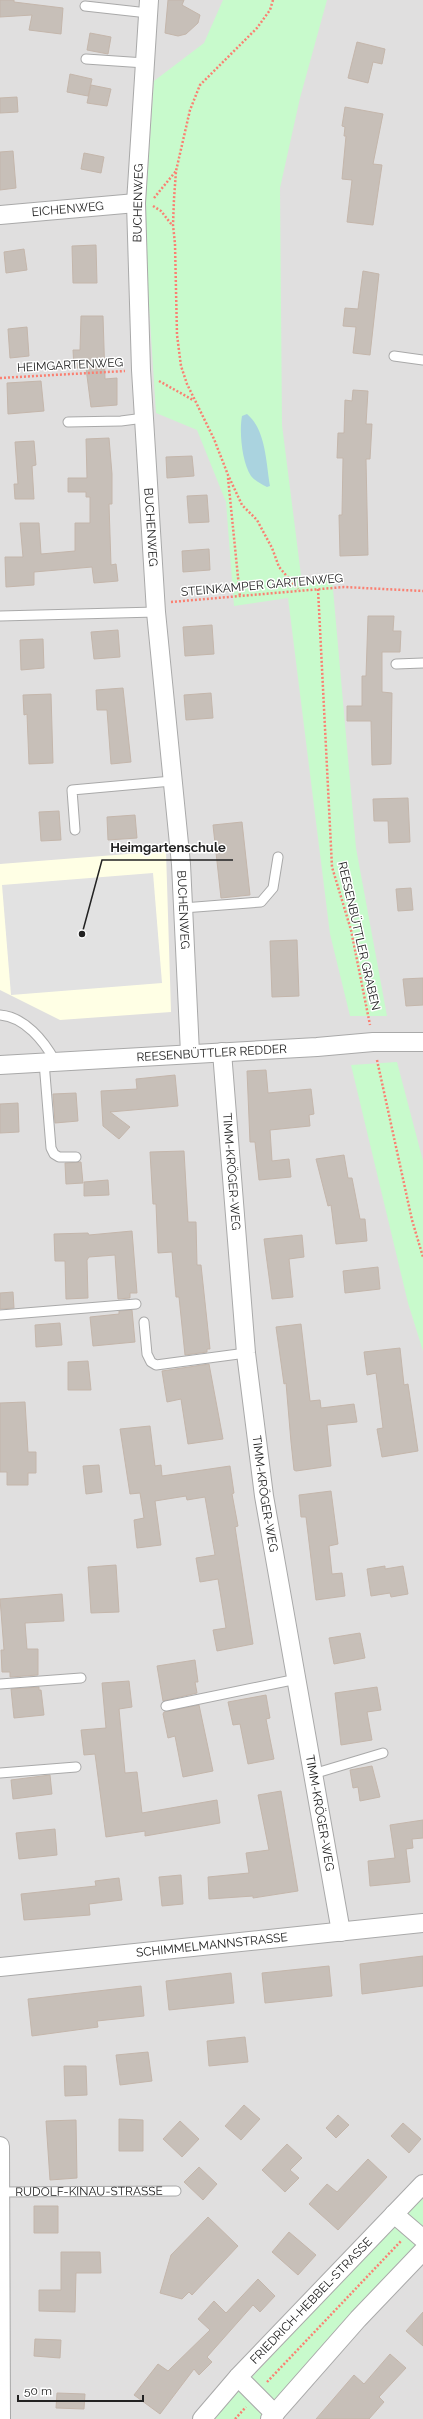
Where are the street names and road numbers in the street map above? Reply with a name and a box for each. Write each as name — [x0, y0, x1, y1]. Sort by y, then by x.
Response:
street label: BUCHENWEG — [130, 163, 146, 243]
street label: EICHENWEG — [31, 199, 104, 219]
street label: HEIMGARTENWEG — [17, 355, 123, 375]
street label: BUCHENWEG — [141, 487, 160, 567]
street label: STEINKAMPER GARTENWEG — [180, 571, 344, 599]
street label: REESENBÜTTLER GRABEN — [335, 860, 383, 1012]
street label: BUCHENWEG — [174, 870, 192, 950]
street label: REESENBÜTTLER REDDER — [136, 1042, 287, 1064]
street label: TIMM-KRÖGER-WEG — [220, 1112, 243, 1231]
street label: TIMM-KRÖGER-WEG — [249, 1435, 281, 1553]
street label: TIMM-KRÖGER-WEG — [303, 1754, 337, 1872]
street label: SCHIMMELMANNSTRASSE — [135, 1930, 288, 1960]
street label: RUDOLF-KINAU-STRASSE — [15, 2184, 163, 2199]
street label: FRIEDRICH-HEBBEL-STRASSE — [247, 2235, 375, 2367]

